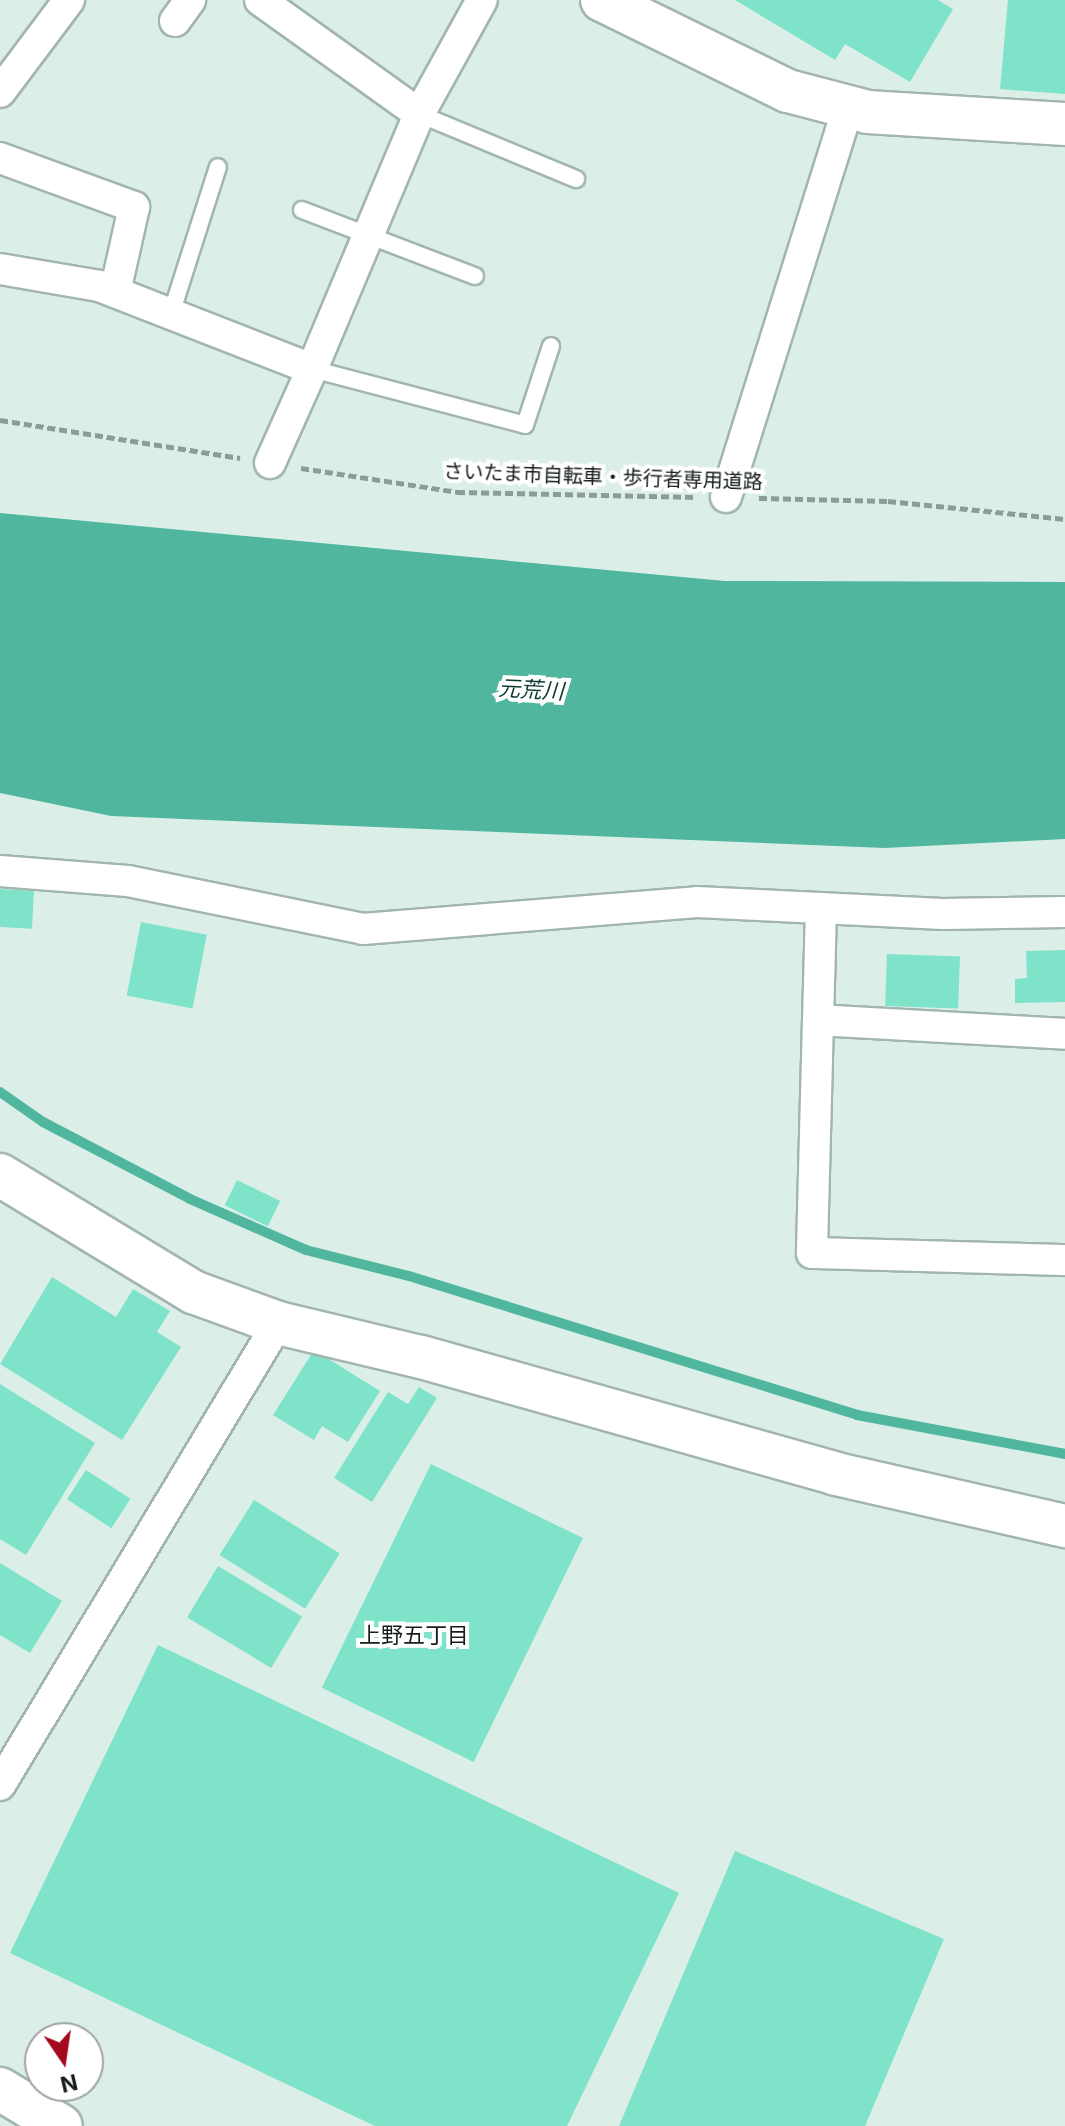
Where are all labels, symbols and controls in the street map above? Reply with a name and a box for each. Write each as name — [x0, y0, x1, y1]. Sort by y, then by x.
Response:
street label: さいたま市自転車・歩行者専用道路 — [443, 459, 763, 495]
water label: 元荒川 — [497, 675, 565, 705]
district label: 上野五丁目 — [359, 1623, 469, 1649]
north arrow — [24, 2022, 104, 2102]
text: N — [58, 2069, 80, 2098]

